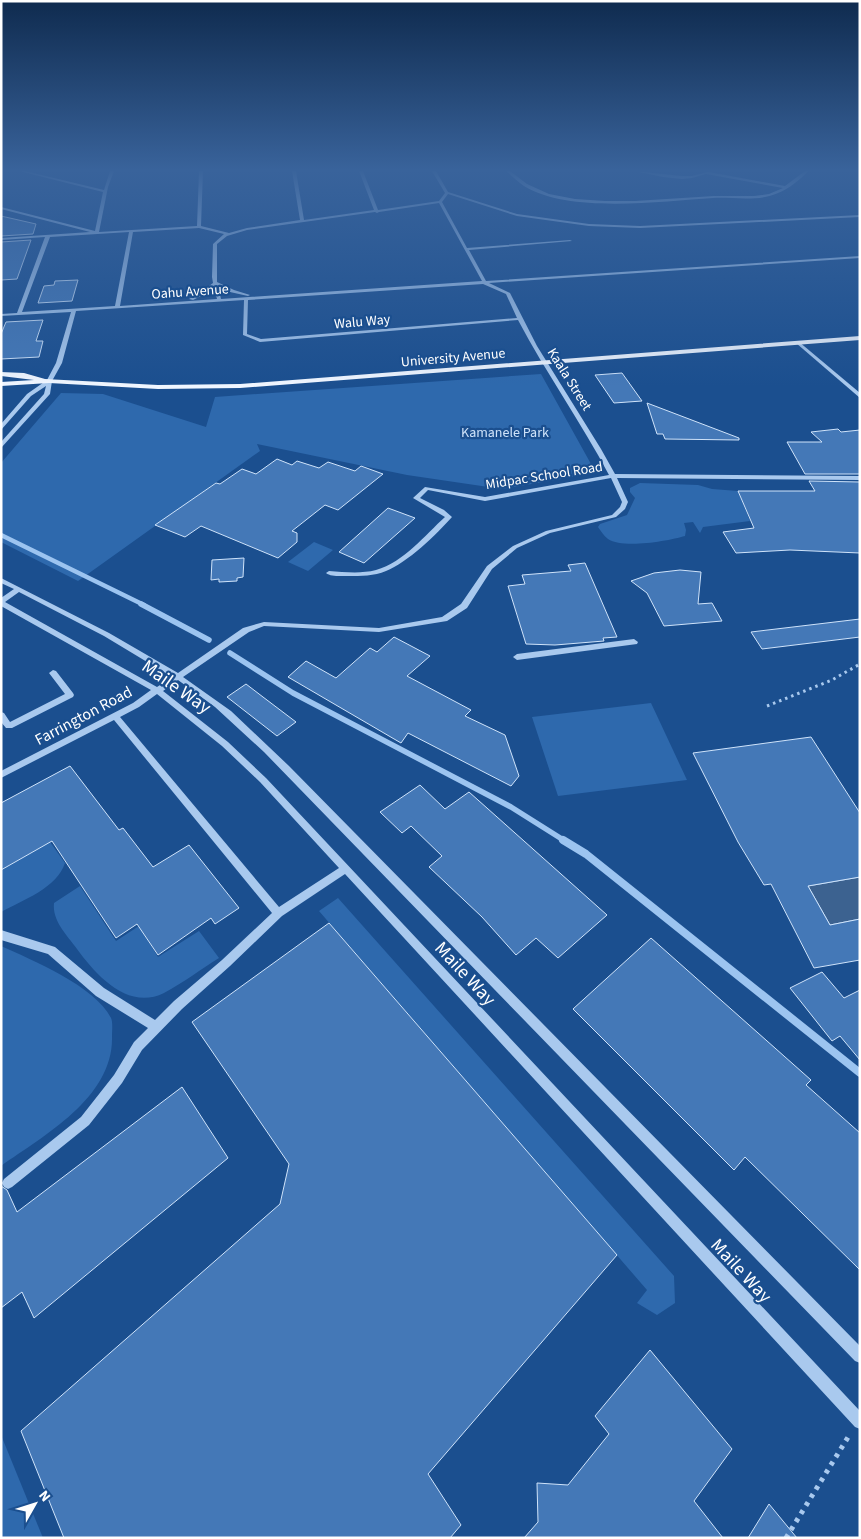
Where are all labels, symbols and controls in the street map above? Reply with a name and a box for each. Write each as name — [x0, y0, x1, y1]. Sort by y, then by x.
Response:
street label: Oahu Avenue — [151, 279, 229, 305]
street label: Walu Way — [333, 310, 391, 334]
street label: University Avenue — [400, 343, 506, 373]
street label: Kaala Street — [542, 344, 597, 415]
park label: Kamanele Park — [461, 423, 549, 443]
street label: Midpac School Road — [484, 457, 604, 495]
street label: Maile Way — [136, 653, 216, 721]
street label: Farrington Road — [31, 681, 136, 751]
street label: Maile Way — [428, 936, 502, 1012]
street label: Maile Way — [704, 1233, 778, 1309]
north arrow — [10, 1479, 60, 1529]
text: N — [34, 1487, 55, 1506]

